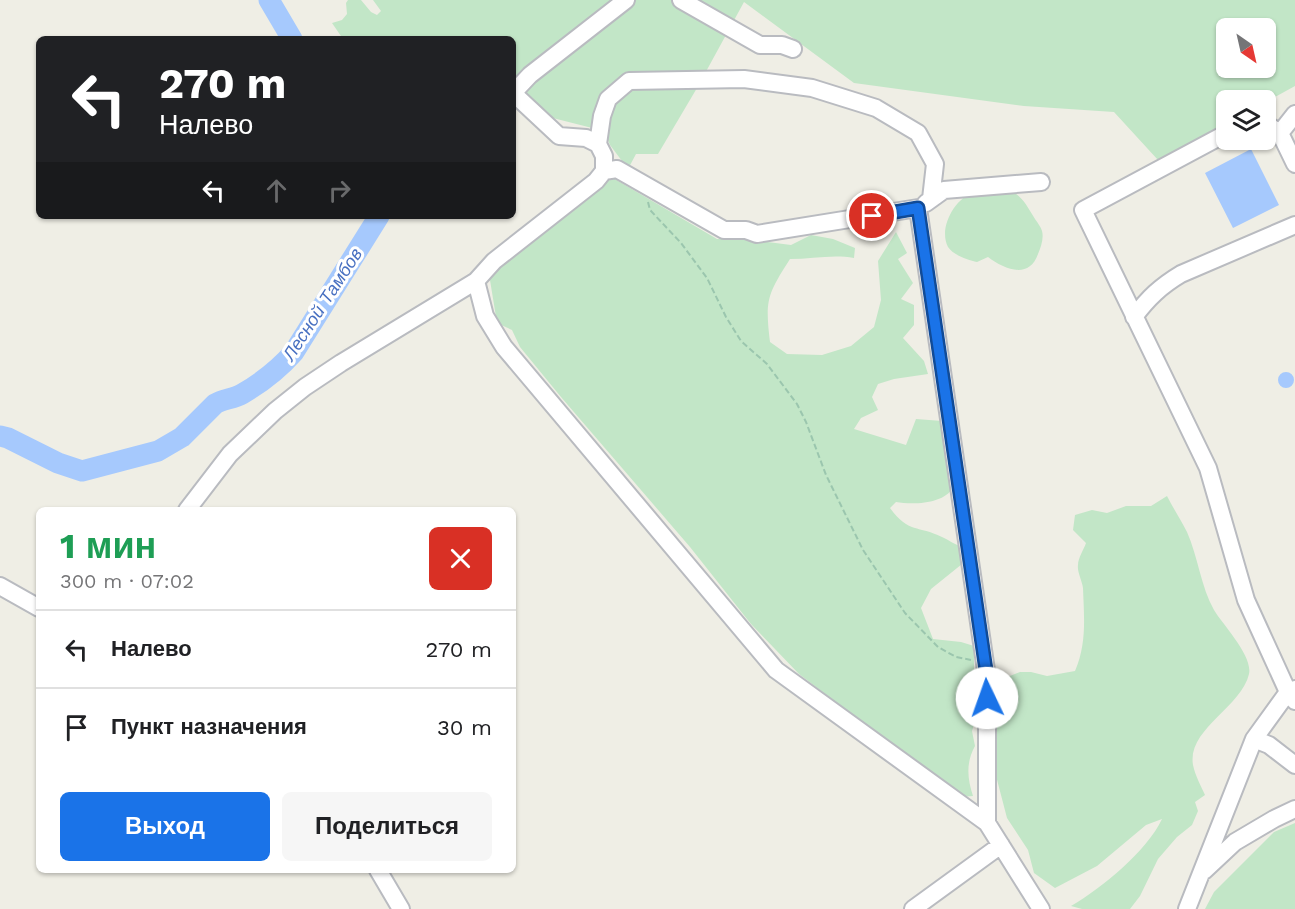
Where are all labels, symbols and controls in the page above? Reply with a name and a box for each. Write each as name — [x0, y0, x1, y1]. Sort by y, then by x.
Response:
north arrow — [1216, 18, 1276, 78]
map controls — [1216, 18, 1276, 150]
text: 270 m — [159, 59, 286, 108]
icon: left — [60, 60, 138, 138]
button: layers — [1216, 90, 1276, 150]
text: Налево — [159, 109, 253, 141]
icon: left — [197, 174, 230, 207]
icon: ahead — [260, 174, 293, 207]
icon: right — [323, 174, 356, 207]
pin — [846, 190, 897, 241]
icon: arrive — [855, 199, 888, 232]
water label: Лесной Тамбов — [277, 244, 366, 365]
text: 1 мин — [60, 525, 156, 567]
button: close — [429, 527, 492, 590]
text: 300 m · 07:02 — [60, 569, 194, 593]
icon: left — [60, 633, 93, 666]
text: Налево — [111, 636, 192, 661]
text: 270 m — [426, 637, 492, 662]
position arrow — [955, 666, 1019, 730]
icon: arrive — [60, 711, 93, 744]
text: Пункт назначения — [111, 714, 307, 739]
text: 30 m — [437, 715, 492, 740]
button: Выход — [60, 792, 270, 861]
button: Поделиться — [282, 792, 492, 861]

